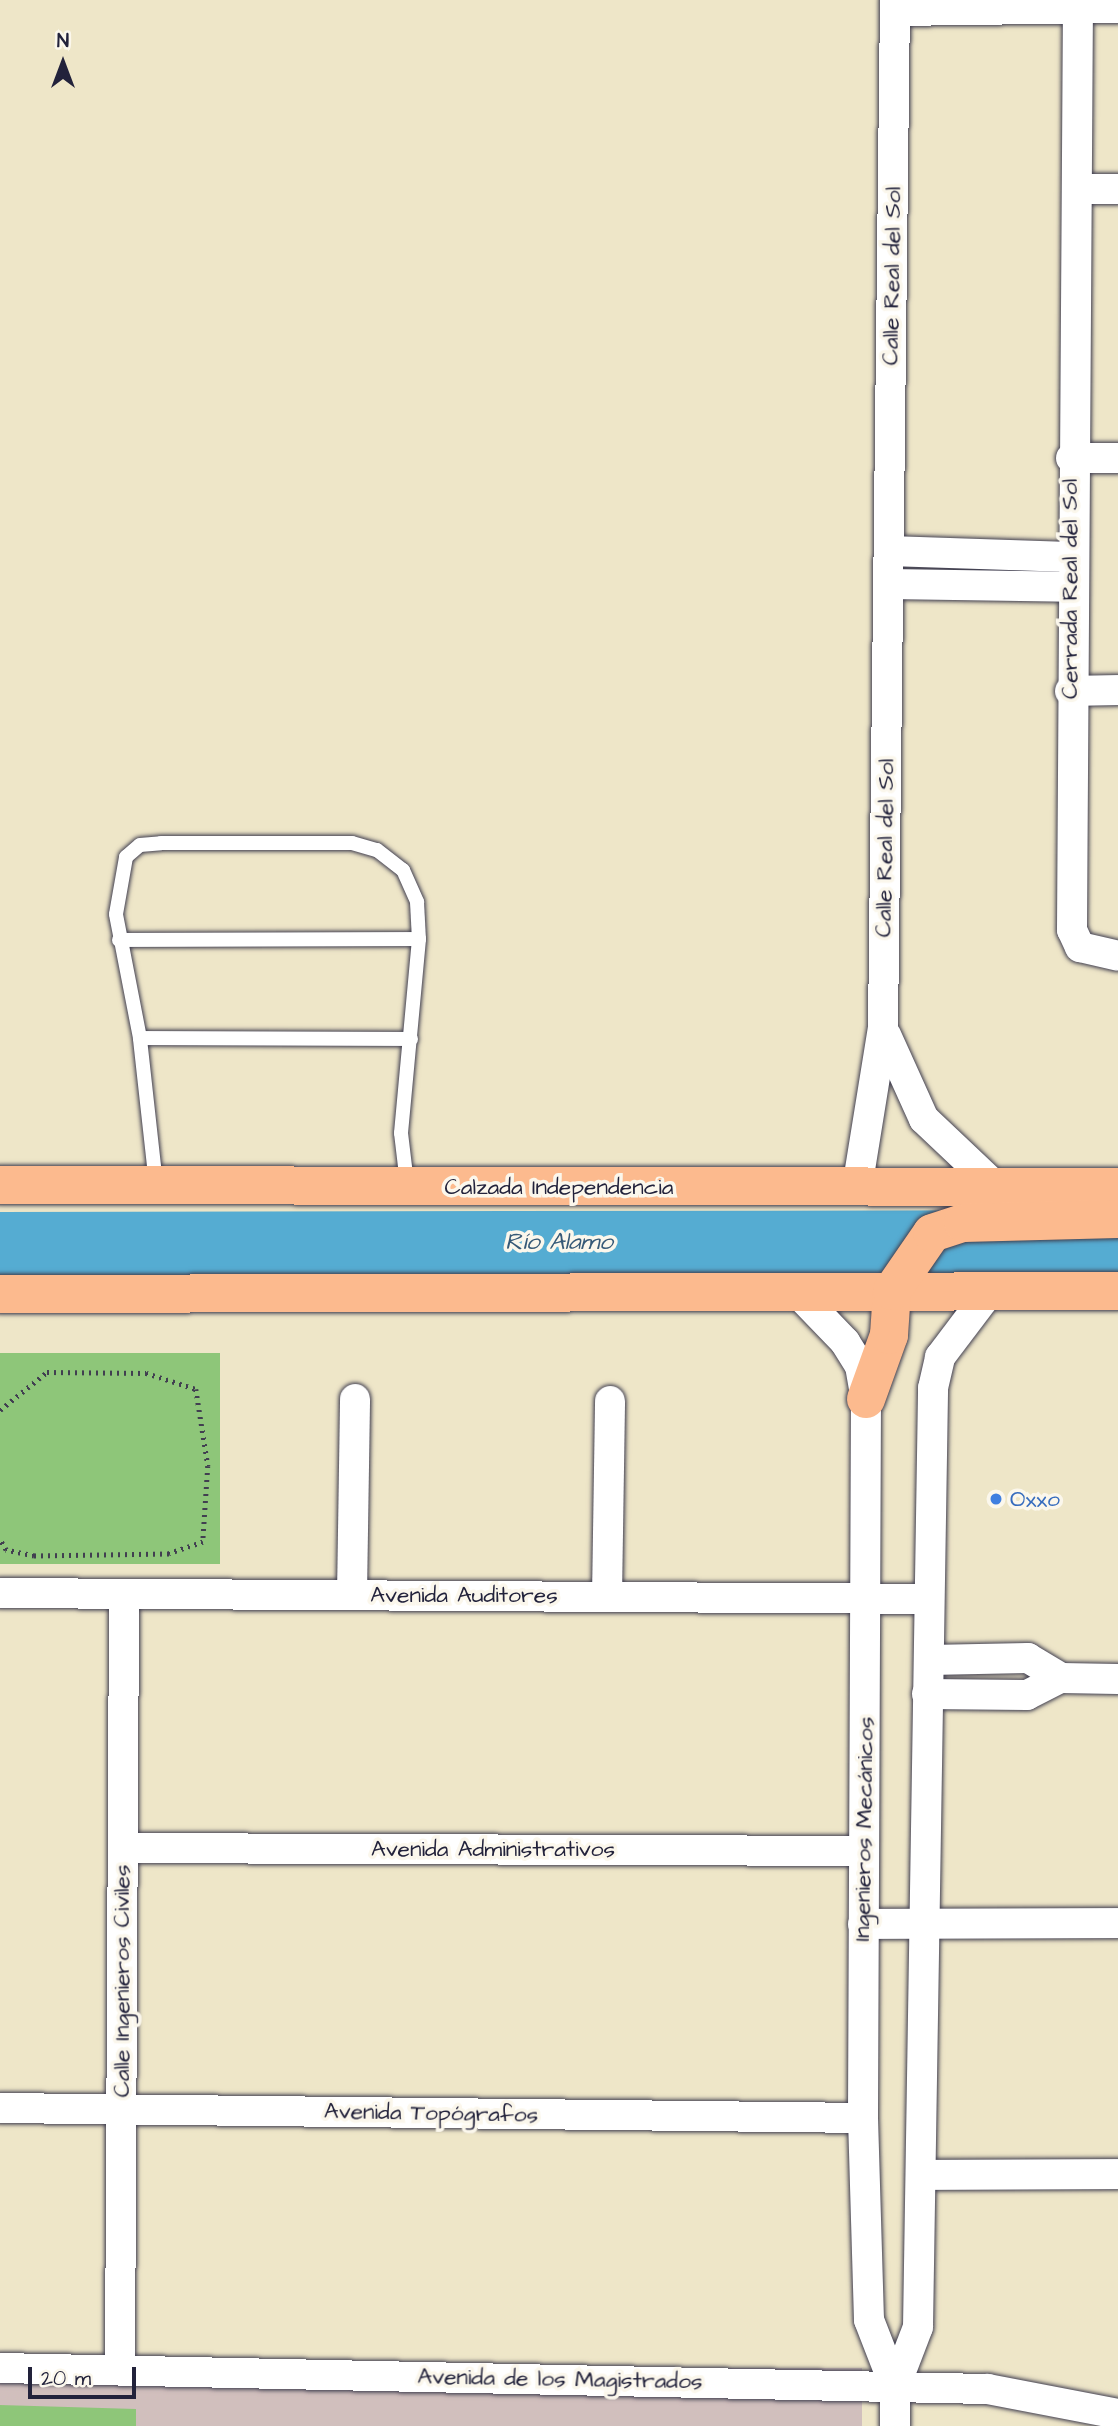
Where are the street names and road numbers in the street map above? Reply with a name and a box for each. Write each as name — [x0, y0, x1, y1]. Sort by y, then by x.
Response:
street label: Calle Real del Sol — [877, 186, 907, 366]
street label: Cerrada Real del Sol — [1056, 479, 1084, 699]
street label: Calle Real del Sol — [870, 758, 900, 938]
street label: Calzada Independencia — [445, 1173, 673, 1201]
street label: Avenida Auditores — [370, 1581, 558, 1609]
street label: Ingenieros Mecánicos — [848, 1716, 880, 1942]
street label: Avenida Administrativos — [371, 1835, 615, 1863]
street label: Calle Ingenieros Civiles — [108, 1865, 136, 2097]
street label: Avenida Topógrafos — [324, 2097, 538, 2129]
street label: Avenida de los Magistrados — [417, 2363, 703, 2395]

